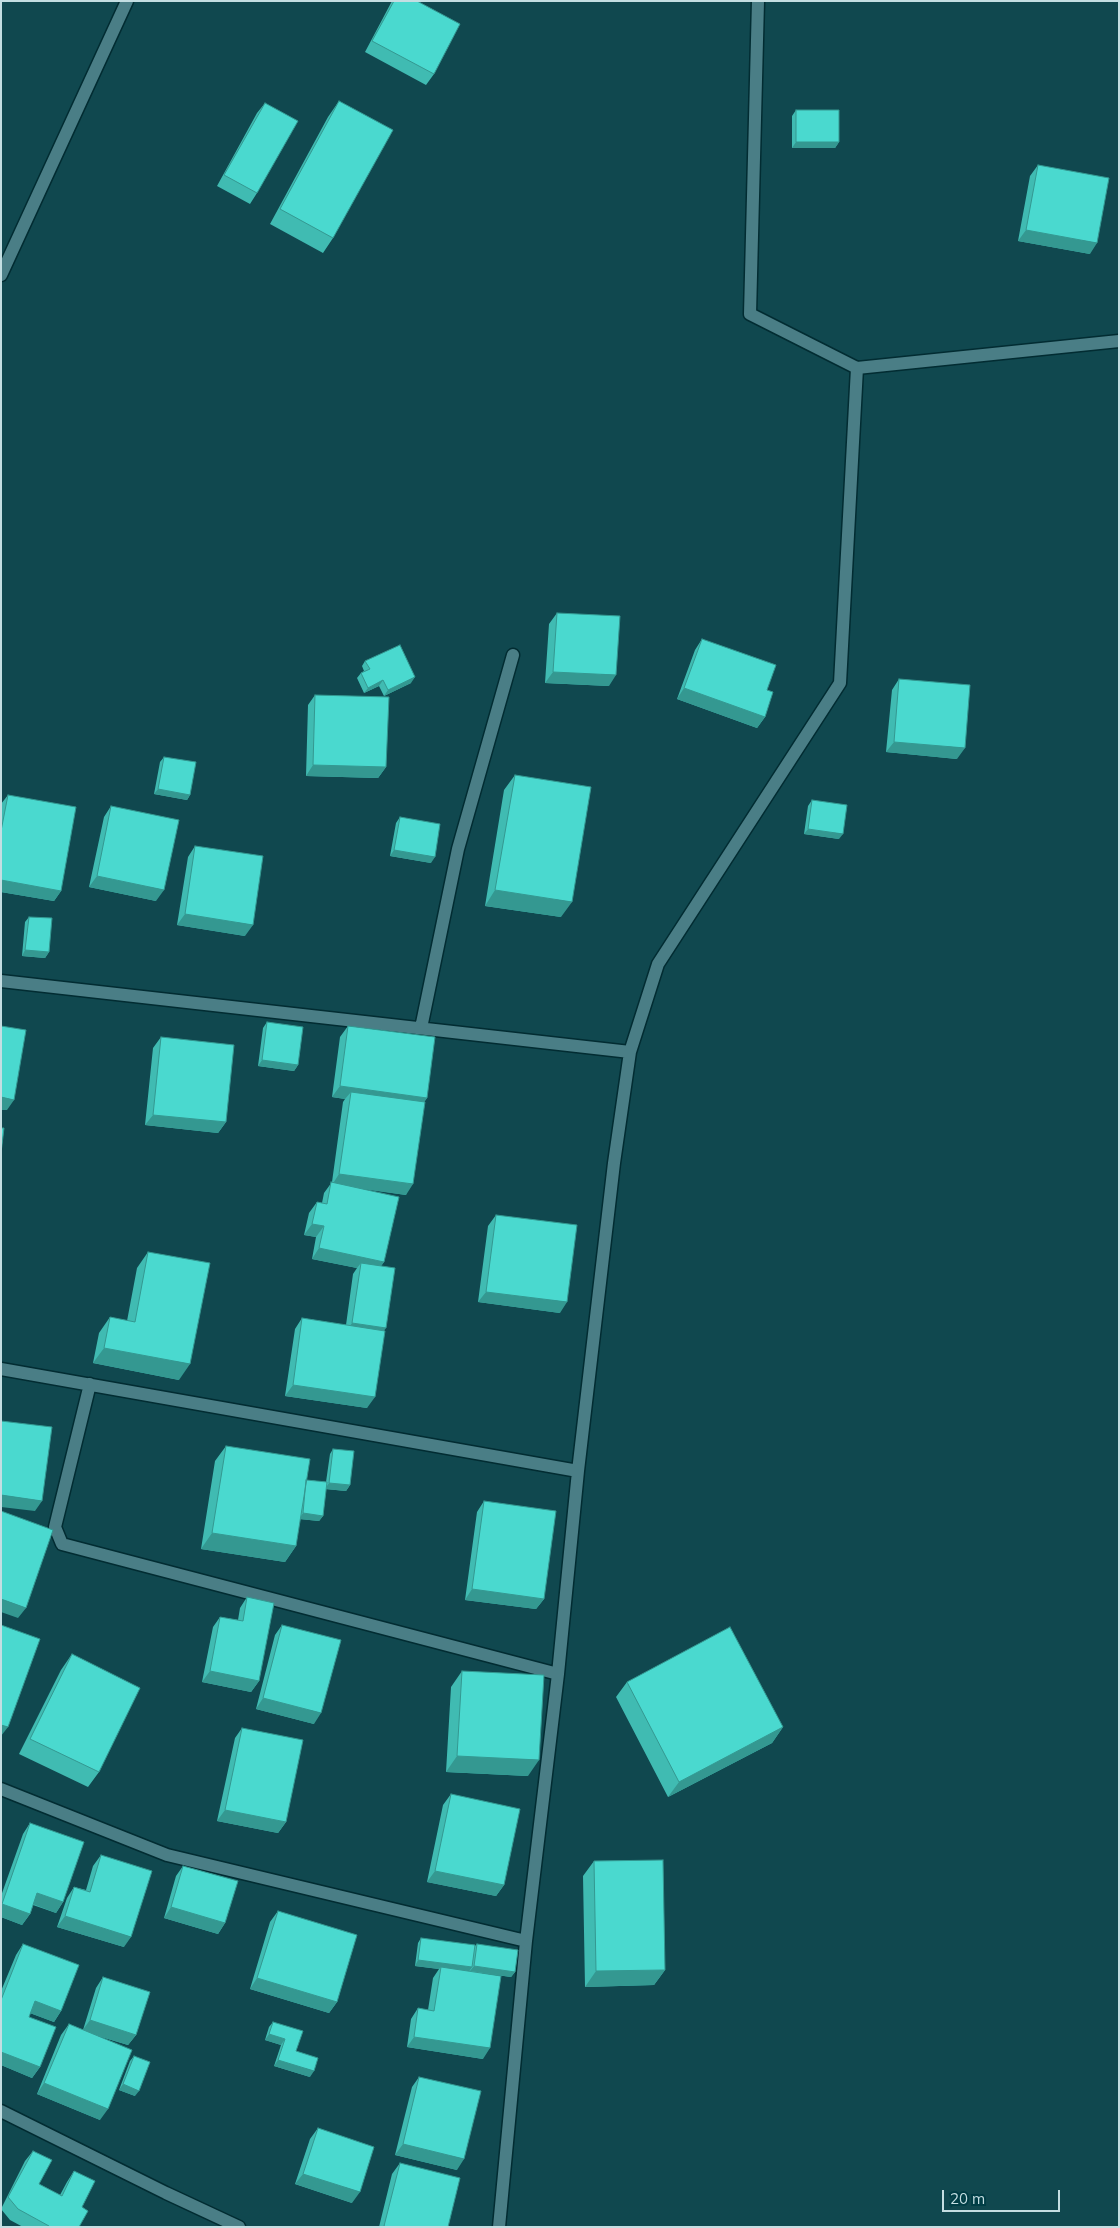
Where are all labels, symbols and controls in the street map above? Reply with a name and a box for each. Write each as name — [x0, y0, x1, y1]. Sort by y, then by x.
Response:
scale bar — [945, 2180, 1062, 2212]
text: 20 m — [950, 2189, 985, 2208]

